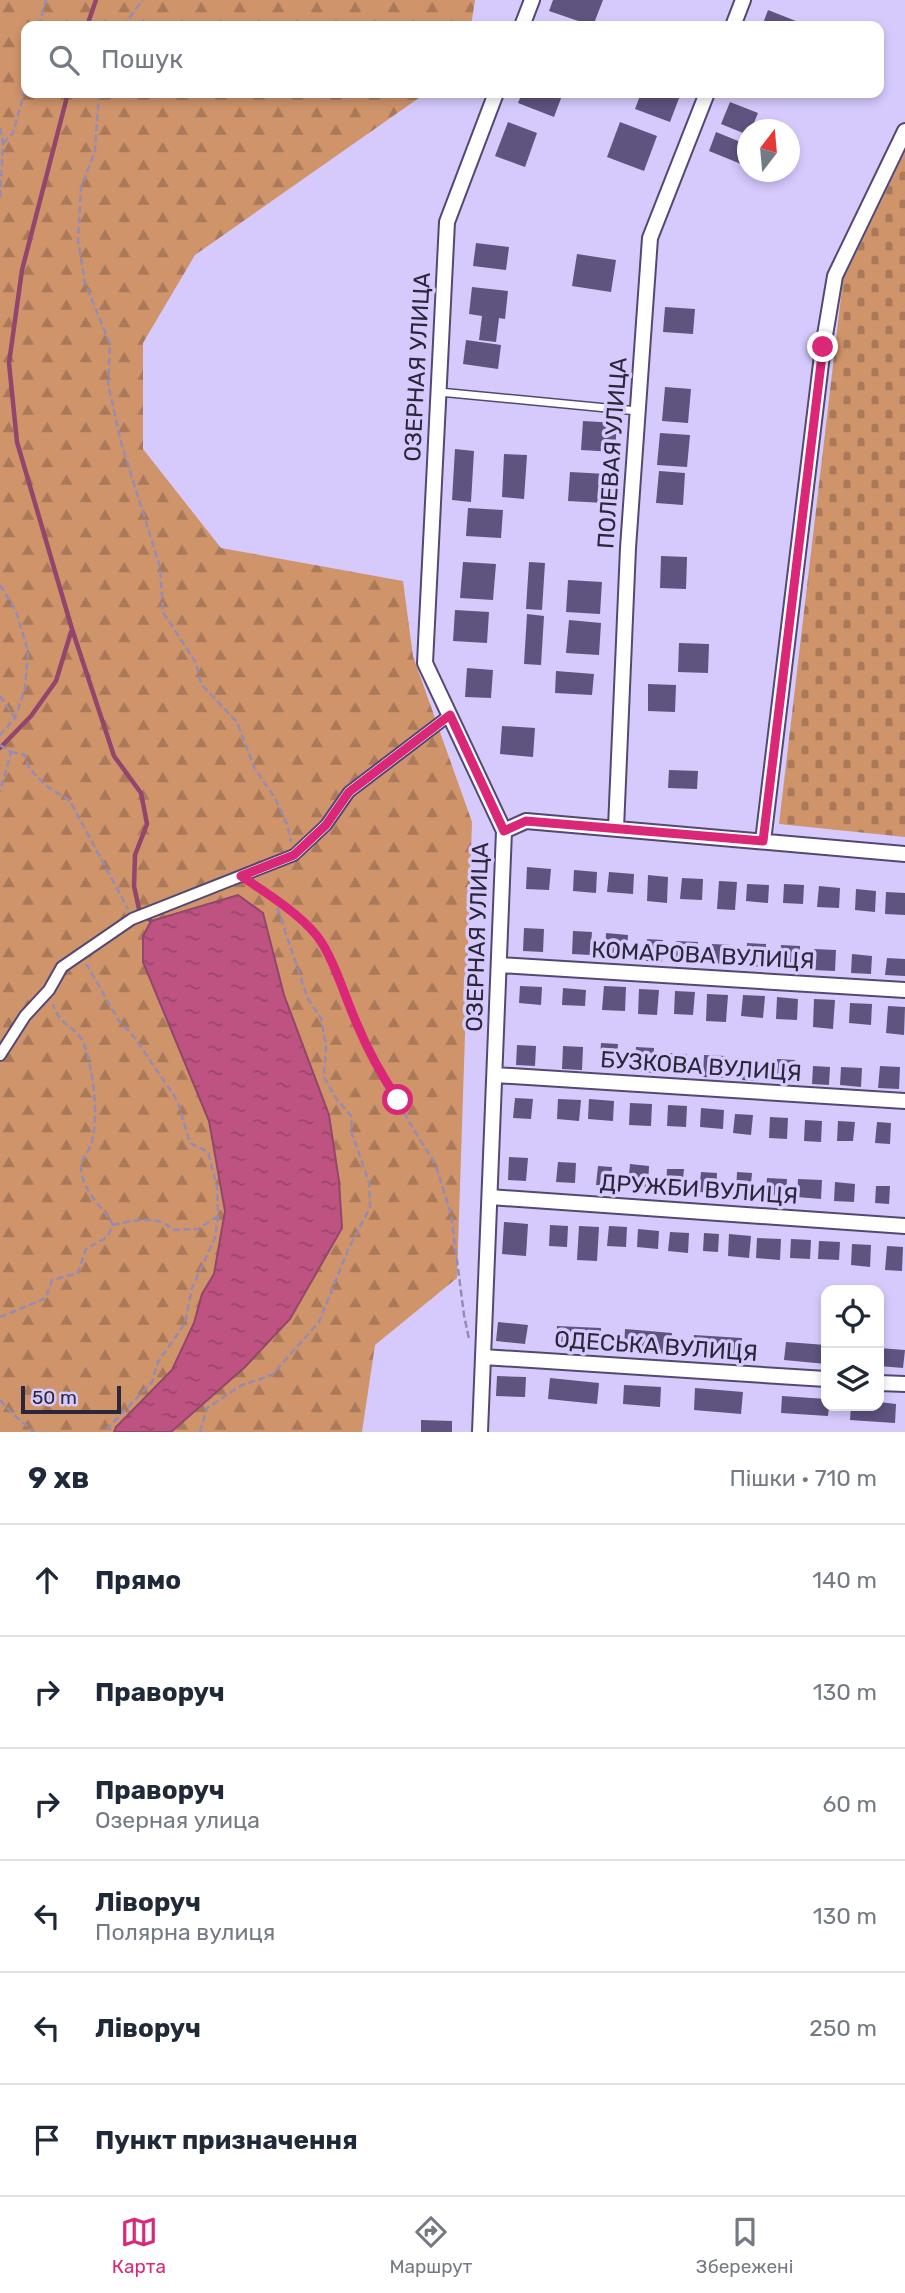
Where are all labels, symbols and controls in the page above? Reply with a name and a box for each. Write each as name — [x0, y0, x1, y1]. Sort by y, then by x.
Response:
search box — [21, 21, 884, 98]
icon: search — [45, 41, 83, 79]
text: Пошук — [101, 44, 183, 75]
north arrow — [737, 119, 800, 182]
street label: ОЗЕРНАЯ УЛИЦА — [398, 272, 436, 462]
route end — [807, 331, 838, 362]
street label: ПОЛЕВАЯ УЛИЦА — [591, 356, 633, 550]
street label: ОЗЕРНАЯ УЛИЦА — [460, 842, 494, 1032]
street label: КОМАРОВА ВУЛИЦЯ — [591, 935, 815, 975]
street label: БУЗКОВА ВУЛИЦЯ — [599, 1045, 803, 1087]
route start — [382, 1084, 413, 1115]
street label: ДРУЖБИ ВУЛИЦЯ — [599, 1168, 799, 1210]
map controls — [821, 1285, 884, 1411]
button: locate — [821, 1285, 884, 1348]
street label: ОДЕСЬКА ВУЛИЦЯ — [553, 1325, 759, 1367]
button: layers — [821, 1348, 884, 1411]
scale bar — [21, 1383, 121, 1415]
text: 50 m — [32, 1386, 77, 1409]
text: 9 хв — [28, 1460, 89, 1496]
text: Пішки · 710 m — [729, 1464, 877, 1492]
icon: ahead — [28, 1561, 66, 1599]
text: Прямо — [95, 1565, 181, 1596]
text: 140 m — [812, 1566, 877, 1594]
icon: right — [28, 1673, 66, 1711]
text: Праворуч — [95, 1677, 225, 1708]
text: 130 m — [813, 1678, 877, 1706]
text: Праворуч — [95, 1775, 225, 1806]
icon: right — [28, 1785, 66, 1823]
text: 60 m — [822, 1790, 877, 1818]
text: Озерная улица — [95, 1806, 260, 1834]
text: Ліворуч — [95, 1887, 201, 1918]
icon: left — [28, 1897, 66, 1935]
text: 130 m — [813, 1902, 877, 1930]
text: Полярна вулиця — [95, 1918, 275, 1946]
icon: left — [28, 2009, 66, 2047]
text: Ліворуч — [95, 2013, 201, 2044]
text: 250 m — [809, 2014, 877, 2042]
icon: arrive — [28, 2121, 66, 2159]
text: Пункт призначення — [95, 2125, 358, 2156]
tab: Карта — [112, 2213, 166, 2278]
tab: Маршрут — [389, 2213, 472, 2278]
tab: Збережені — [696, 2213, 793, 2278]

